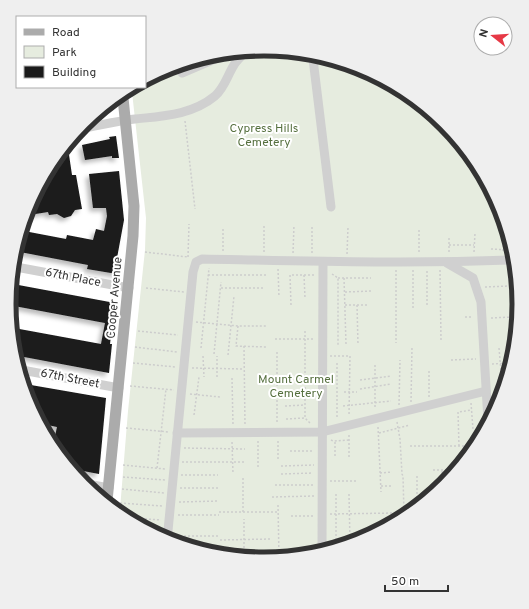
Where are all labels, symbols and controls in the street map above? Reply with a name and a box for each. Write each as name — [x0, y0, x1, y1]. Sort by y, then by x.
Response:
legend — [16, 16, 146, 88]
north arrow — [473, 16, 513, 56]
text: Road — [52, 25, 80, 41]
text: N — [477, 28, 492, 39]
text: Park — [52, 45, 77, 61]
text: Building — [52, 65, 96, 81]
park label: Cypress Hills Cemetery — [230, 121, 299, 151]
street label: Cooper Avenue — [103, 256, 127, 340]
street label: 67th Place — [44, 265, 102, 291]
street label: 67th Street — [39, 365, 101, 393]
park label: Mount Carmel Cemetery — [258, 372, 334, 402]
scale bar — [385, 567, 448, 593]
text: 50 m — [391, 574, 419, 590]

